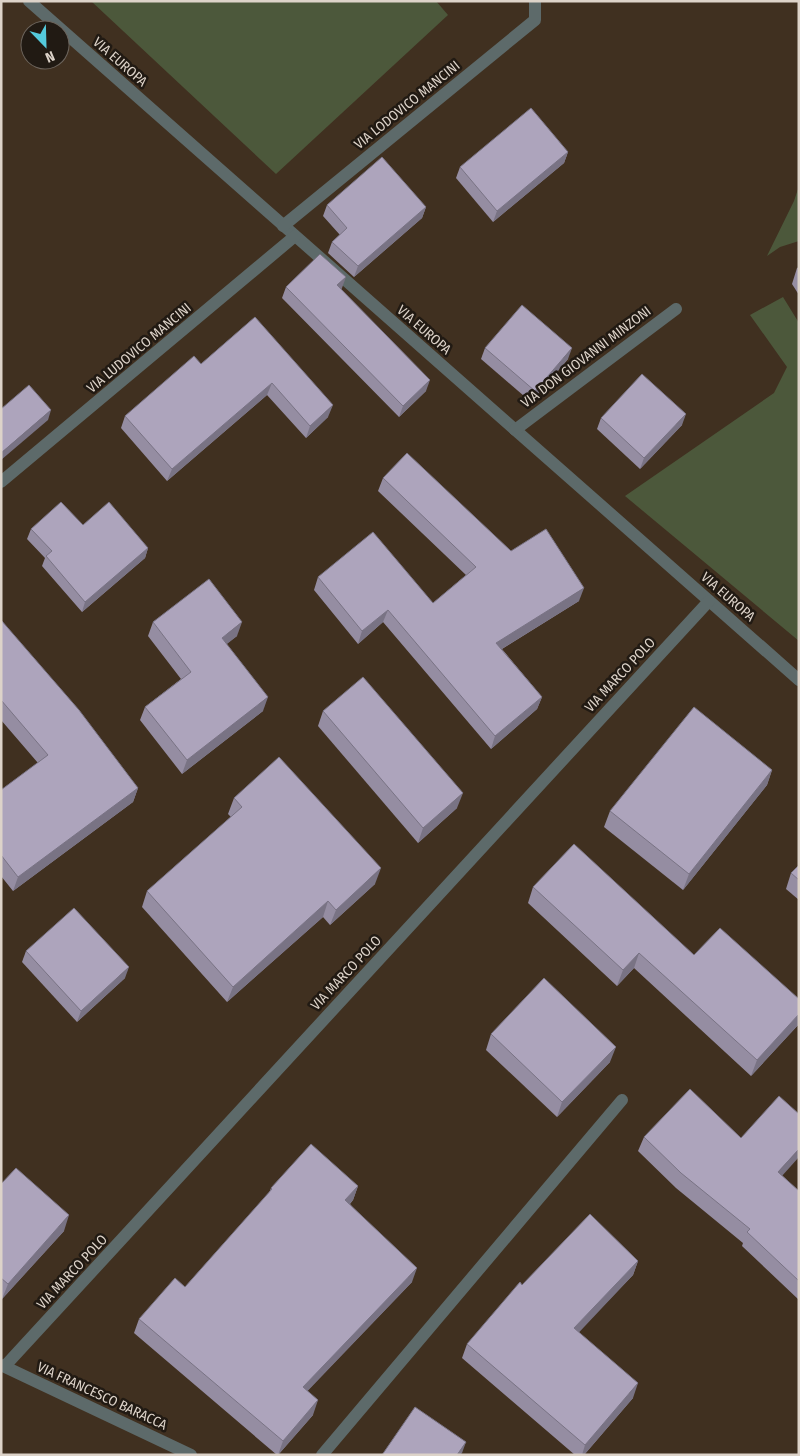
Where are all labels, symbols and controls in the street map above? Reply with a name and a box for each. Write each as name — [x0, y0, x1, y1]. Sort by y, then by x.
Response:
north arrow — [20, 20, 70, 70]
street label: VIA EUROPA — [89, 34, 151, 91]
text: N — [43, 47, 57, 66]
street label: VIA LODOVICO MANCINI — [351, 57, 463, 153]
street label: VIA LUDOVICO MANCINI — [83, 299, 195, 397]
street label: VIA EUROPA — [393, 302, 455, 359]
street label: VIA DON GIOVANNI MINZONI — [518, 303, 654, 411]
street label: VIA EUROPA — [697, 569, 759, 626]
street label: VIA MARCO POLO — [581, 634, 659, 716]
street label: VIA MARCO POLO — [307, 932, 385, 1014]
street label: VIA MARCO POLO — [33, 1231, 111, 1313]
street label: VIA FRANCESCO BARACCA — [34, 1358, 170, 1434]

